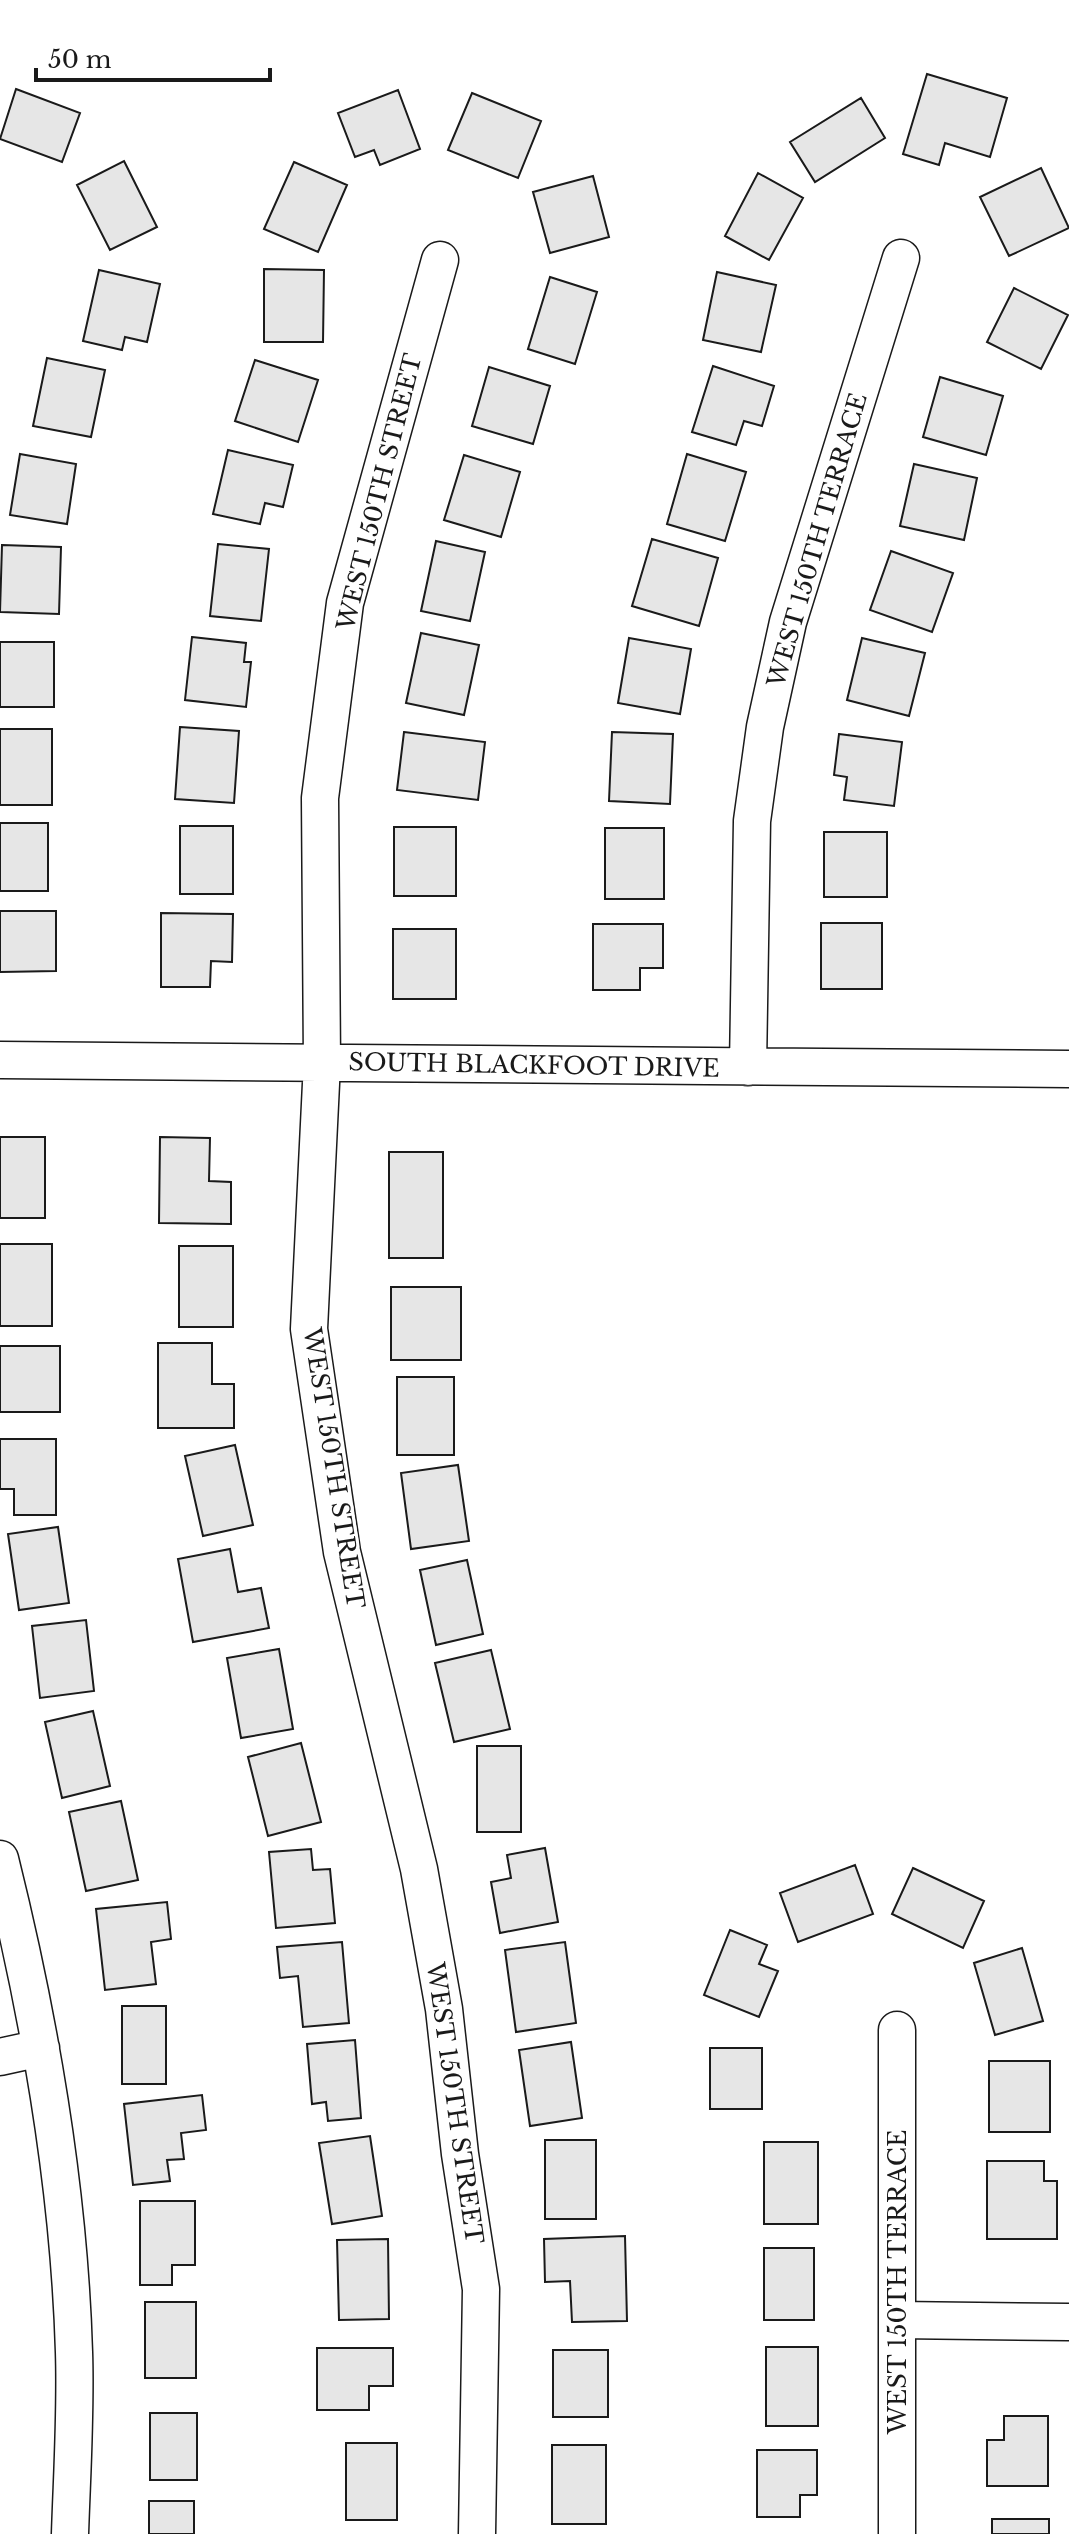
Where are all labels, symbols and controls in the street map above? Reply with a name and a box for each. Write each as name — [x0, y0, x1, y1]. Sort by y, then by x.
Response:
scale bar — [36, 32, 270, 82]
text: 50 m — [48, 45, 112, 74]
street label: WEST 150TH STREET — [330, 351, 427, 634]
street label: WEST 150TH TERRACE — [761, 390, 873, 691]
street label: SOUTH BLACKFOOT DRIVE — [348, 1047, 720, 1083]
street label: WEST 150TH STREET — [297, 1325, 371, 1610]
street label: WEST 150TH STREET — [421, 1959, 489, 2246]
street label: WEST 150TH TERRACE — [883, 2130, 912, 2435]

